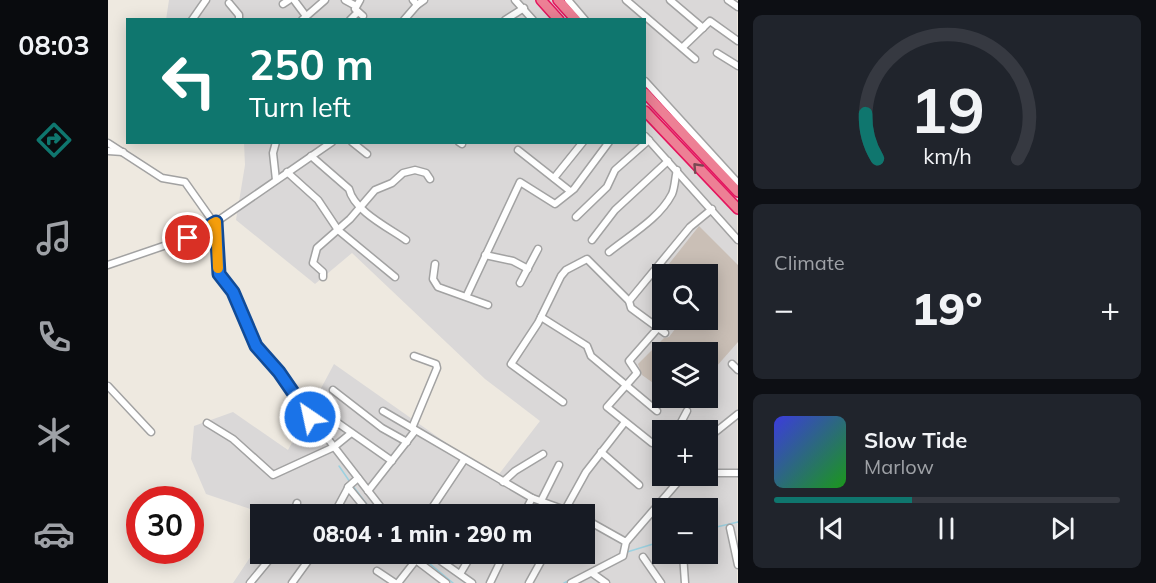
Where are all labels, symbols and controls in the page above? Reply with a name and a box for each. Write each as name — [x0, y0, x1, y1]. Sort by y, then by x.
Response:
text: 08:03 — [18, 28, 90, 62]
text: 250 m — [249, 38, 374, 91]
icon: left — [150, 42, 228, 120]
text: 19 — [910, 70, 984, 149]
text: Turn left — [249, 90, 351, 124]
icon: directions — [33, 119, 75, 161]
text: km/h — [923, 143, 971, 170]
one-way arrow — [694, 163, 705, 174]
pin — [162, 212, 213, 263]
icon: music — [33, 217, 75, 259]
icon: arrive — [171, 221, 204, 254]
text: Climate — [774, 250, 845, 275]
map controls — [652, 264, 718, 564]
button: search — [652, 264, 718, 330]
text: 19° — [911, 280, 983, 336]
text: − — [774, 288, 794, 329]
text: + — [1100, 288, 1120, 329]
icon: phone — [33, 316, 75, 358]
button: layers — [652, 342, 718, 408]
position arrow — [278, 385, 342, 449]
icon: climate — [33, 414, 75, 456]
button: + — [652, 420, 718, 486]
text: Slow Tide — [864, 426, 967, 454]
text: Marlow — [864, 454, 934, 479]
speed limit sign: 30 — [126, 486, 204, 564]
button: − — [652, 498, 718, 564]
icon: previous — [815, 512, 848, 545]
icon: pause — [930, 512, 963, 545]
icon: next — [1046, 512, 1079, 545]
icon: car — [33, 513, 75, 555]
text: 08:04 · 1 min · 290 m — [313, 520, 532, 548]

